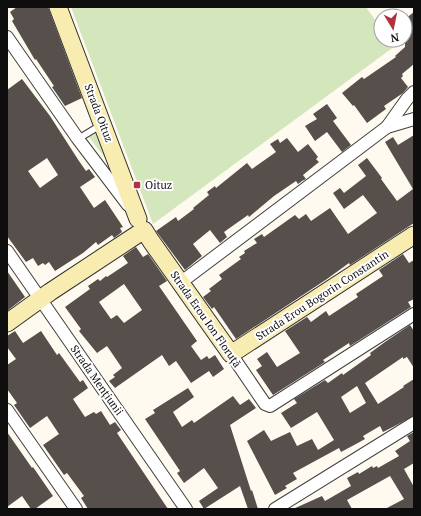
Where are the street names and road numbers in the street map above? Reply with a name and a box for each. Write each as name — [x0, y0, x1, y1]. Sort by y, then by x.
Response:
street label: Strada Oituz — [81, 82, 117, 144]
street label: Strada Erou Bogorin Constantin — [253, 247, 391, 343]
street label: Strada Erou Ion Floruță — [167, 268, 245, 371]
street label: Strada Mențiunii — [67, 342, 126, 418]

